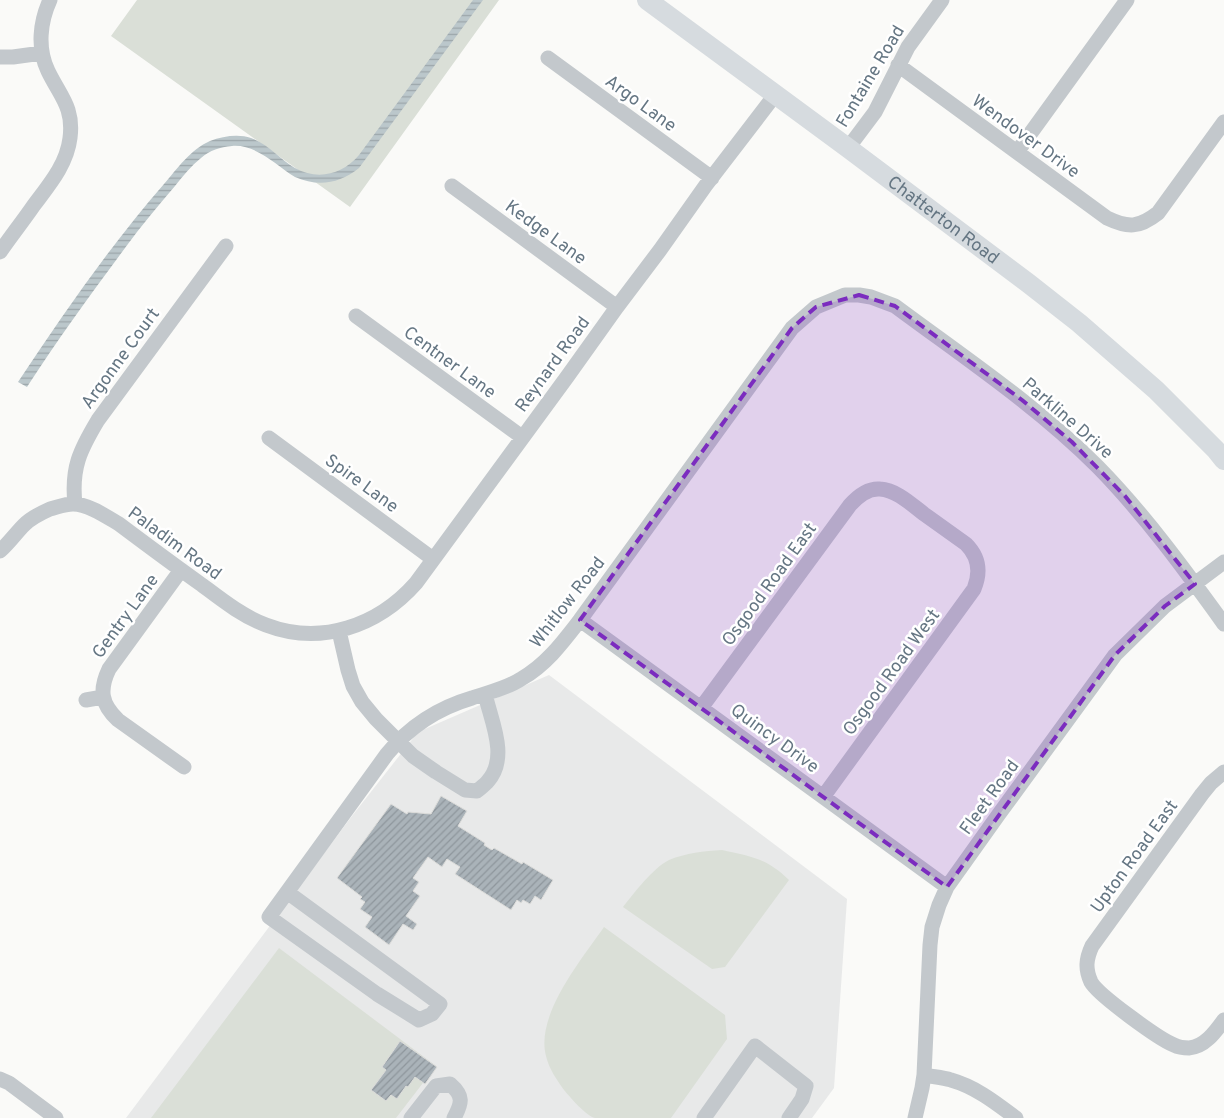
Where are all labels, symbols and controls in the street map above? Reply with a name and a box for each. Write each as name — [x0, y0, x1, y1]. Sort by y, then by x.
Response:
street label: Fontaine Road — [832, 21, 911, 132]
street label: Argo Lane — [600, 71, 680, 138]
street label: Wendover Drive — [967, 90, 1084, 184]
street label: Chatterton Road — [882, 171, 1003, 270]
street label: Kedge Lane — [500, 196, 590, 271]
street label: Argonne Court — [77, 304, 166, 414]
street label: Reynard Road — [511, 312, 596, 417]
street label: Centner Lane — [398, 322, 500, 405]
street label: Parkline Drive — [1017, 373, 1117, 465]
street label: Spire Lane — [320, 450, 403, 519]
street label: Paladim Road — [123, 502, 226, 586]
street label: Osgood Road East — [718, 519, 823, 651]
street label: Whitlow Road — [525, 553, 611, 653]
street label: Gentry Lane — [88, 570, 165, 664]
street label: Osgood Road West — [839, 605, 946, 741]
street label: Quincy Drive — [725, 699, 823, 779]
street label: Fleet Road — [955, 756, 1025, 840]
street label: Upton Road East — [1086, 796, 1184, 918]

